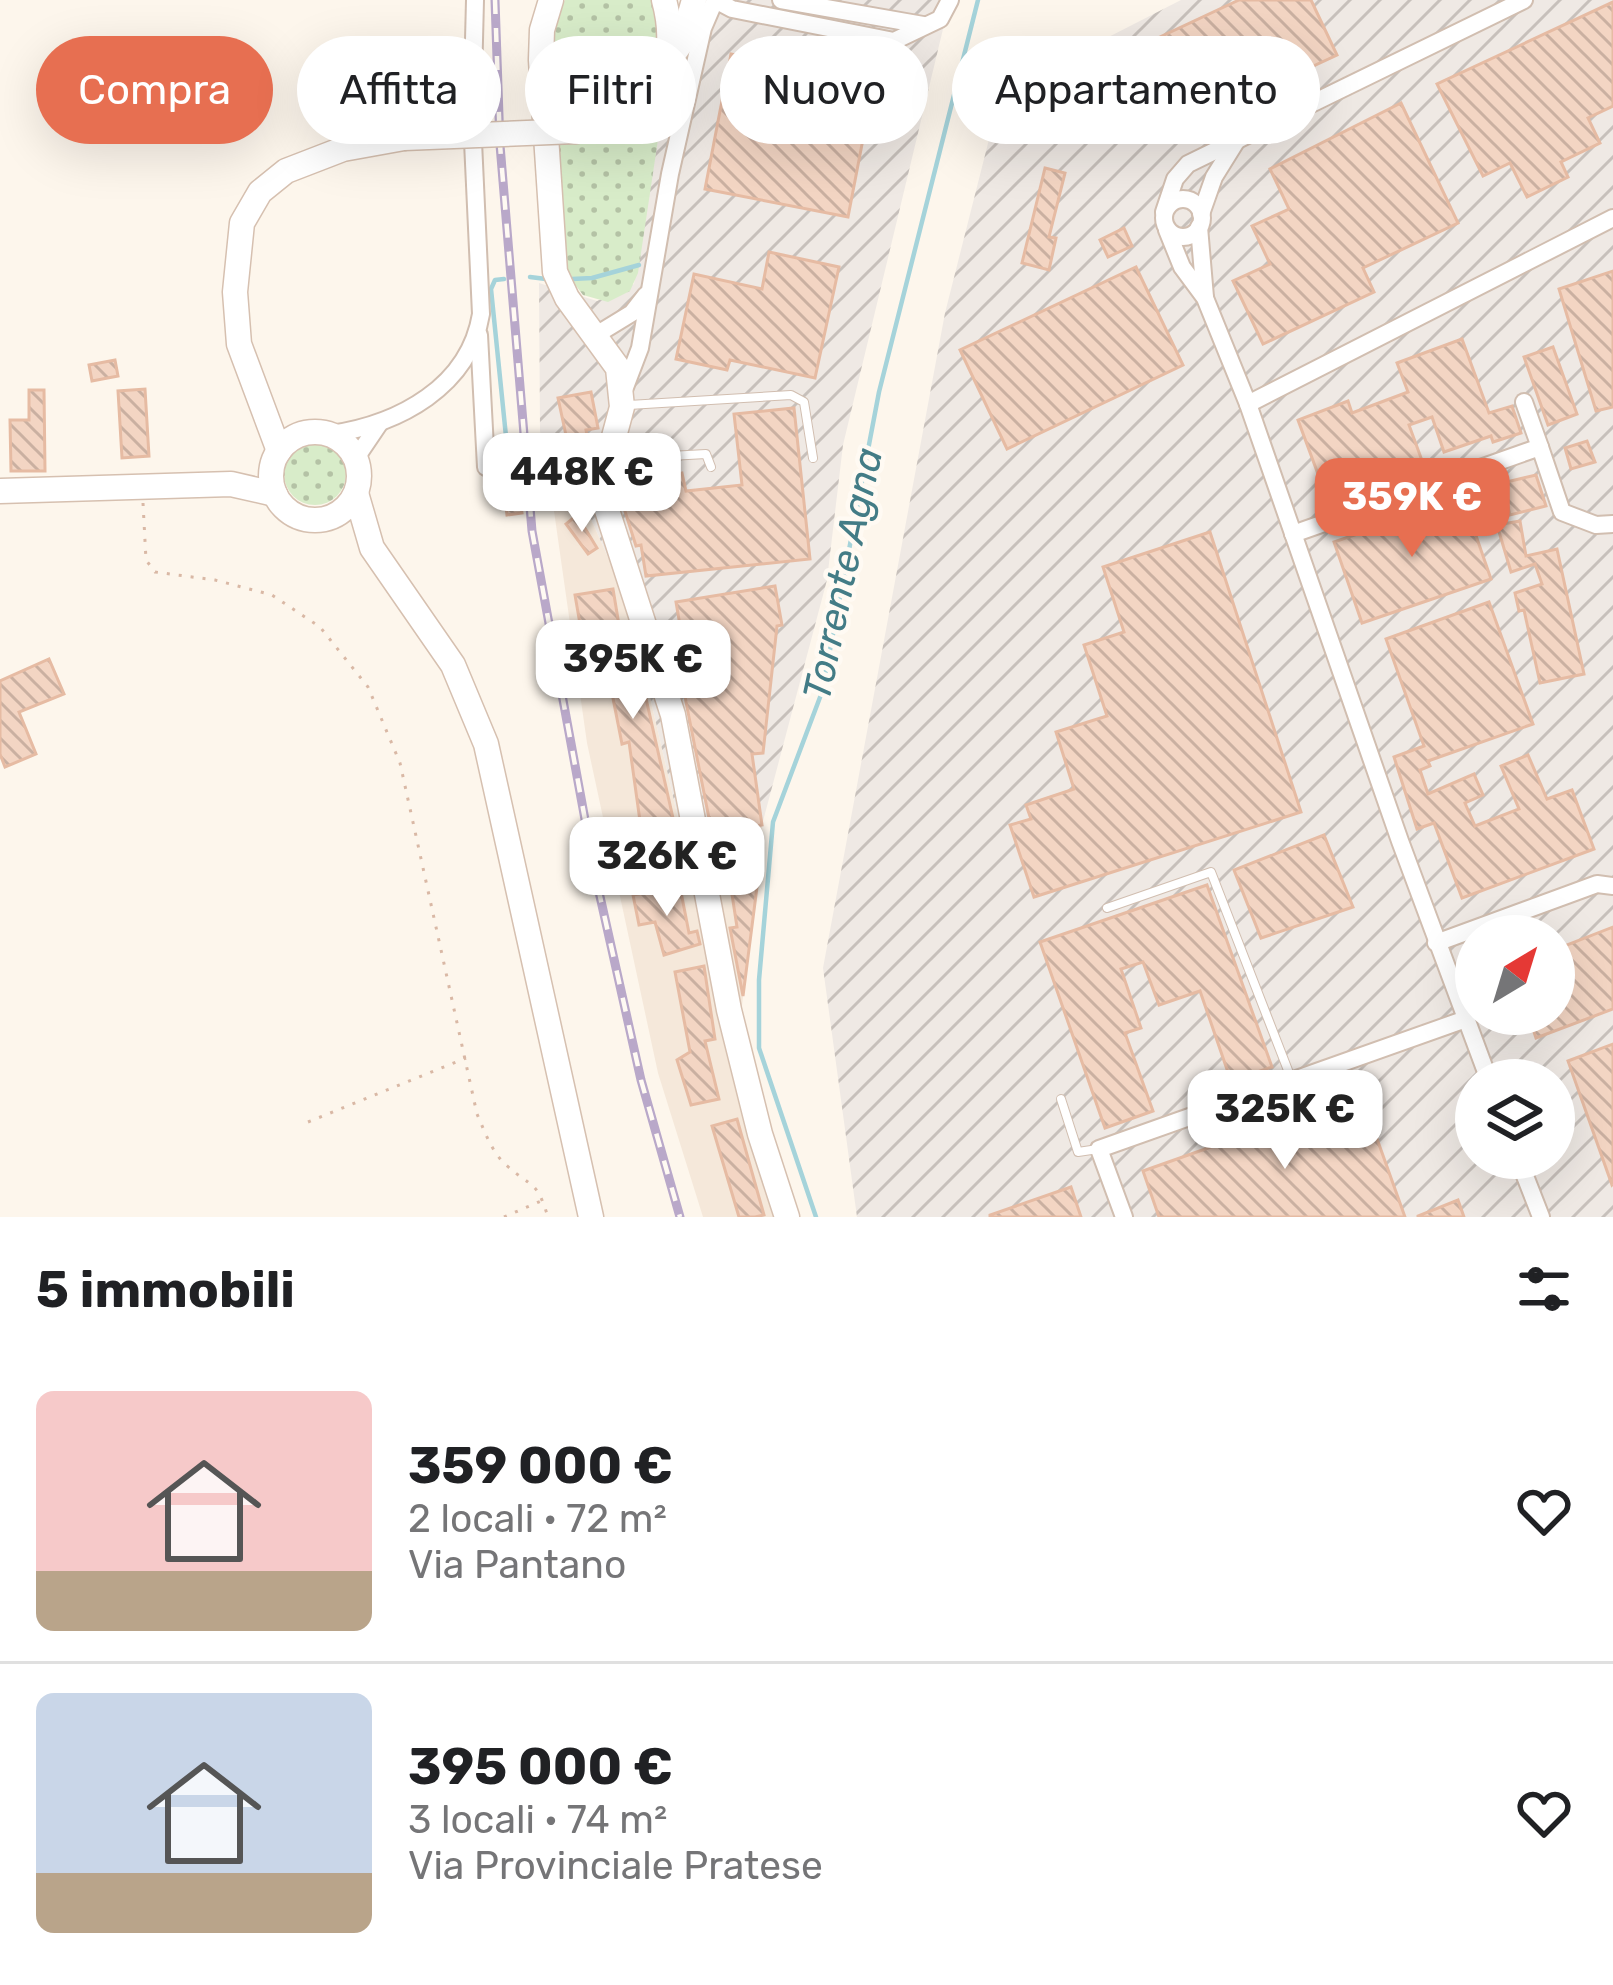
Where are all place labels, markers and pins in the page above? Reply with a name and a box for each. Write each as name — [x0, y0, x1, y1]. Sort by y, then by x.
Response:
pin: 448K € — [484, 433, 680, 535]
pin: 359K € — [1314, 458, 1510, 560]
pin: 395K € — [535, 620, 731, 722]
pin: 326K € — [569, 817, 765, 919]
pin: 325K € — [1187, 1070, 1383, 1172]

